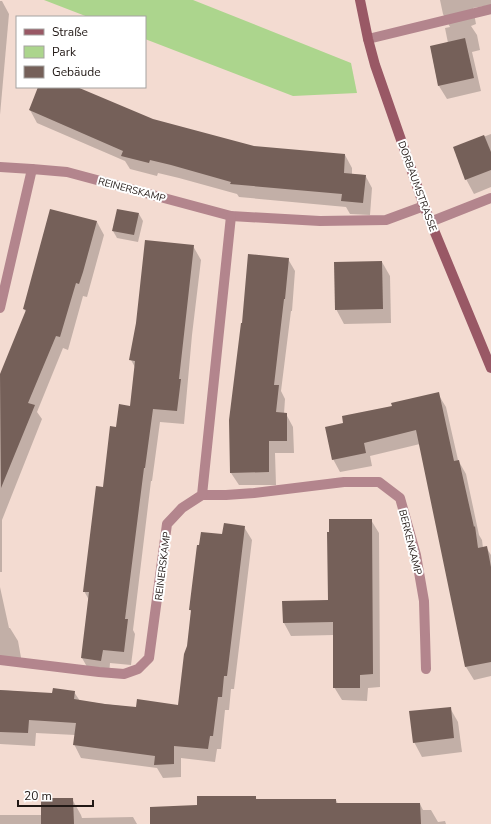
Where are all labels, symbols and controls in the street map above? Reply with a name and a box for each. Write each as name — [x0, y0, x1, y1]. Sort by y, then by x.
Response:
legend — [16, 16, 146, 88]
text: Straße — [52, 24, 88, 40]
text: Park — [52, 44, 77, 60]
text: Gebäude — [52, 64, 101, 80]
street label: DORBAUMSTRASSE — [394, 139, 440, 234]
street label: REINERSKAMP — [96, 174, 168, 206]
street label: BERKENKAMP — [395, 508, 425, 577]
street label: REINERSKAMP — [152, 530, 174, 601]
scale bar — [18, 782, 93, 808]
text: 20 m — [24, 788, 52, 804]

